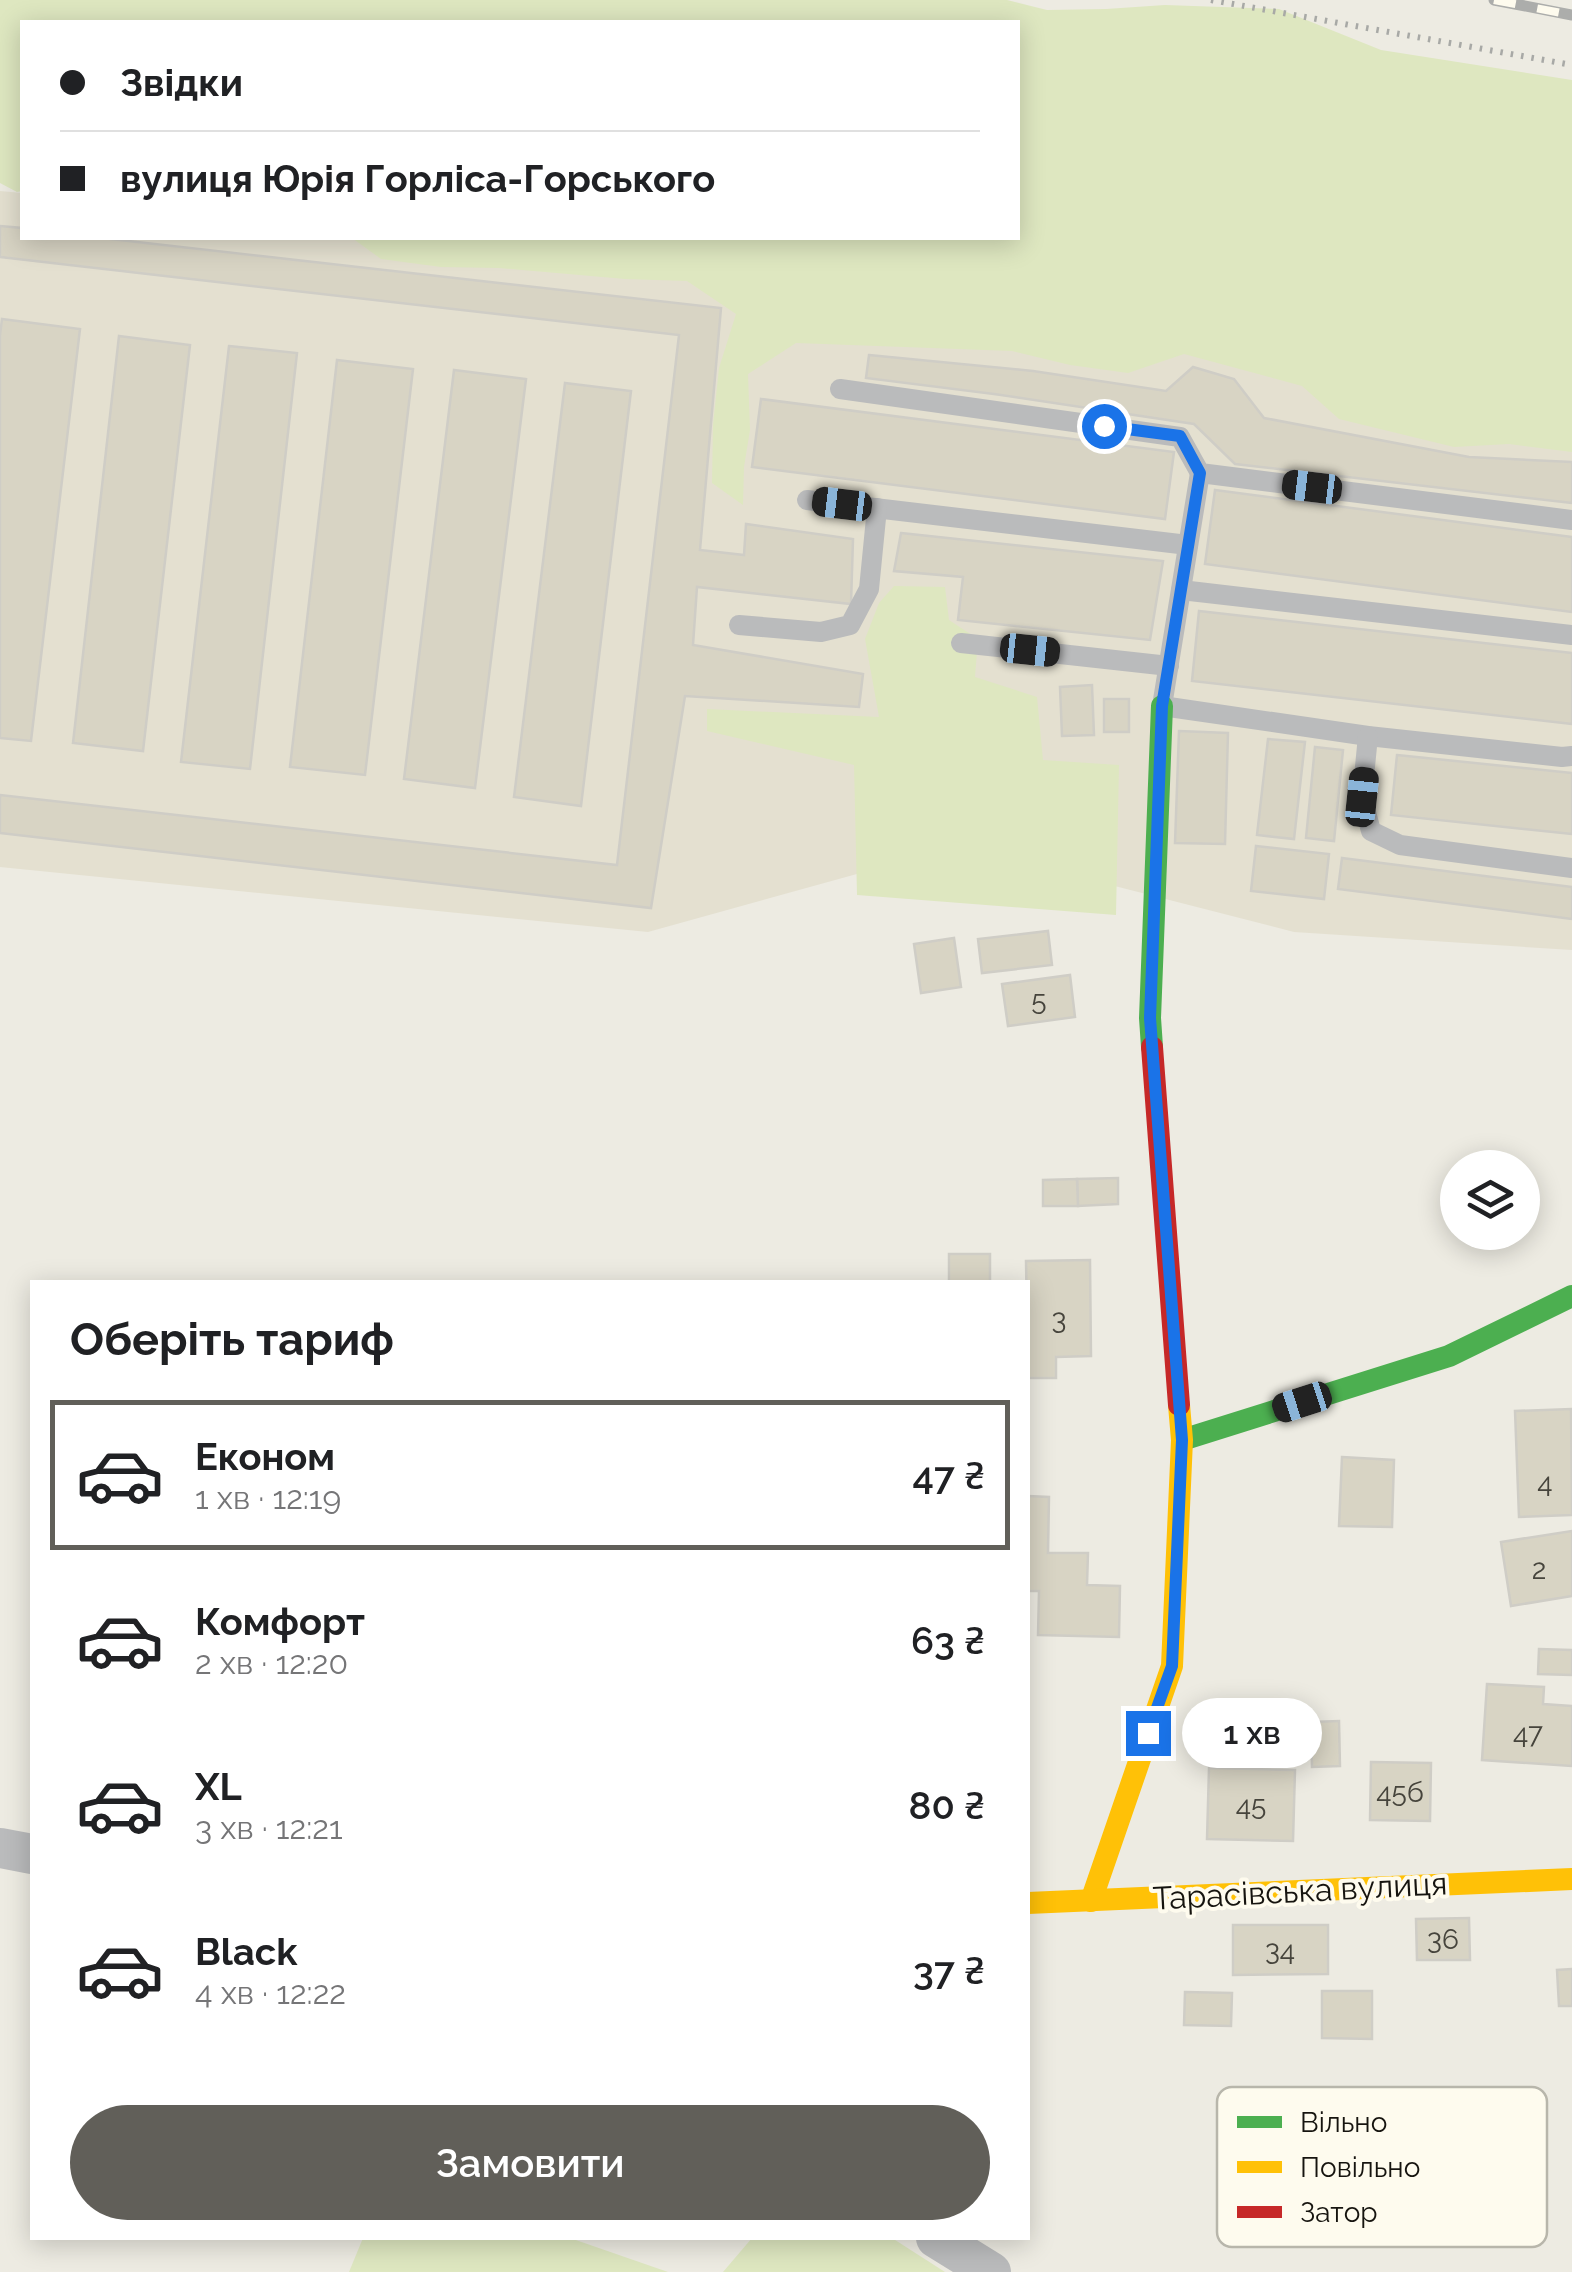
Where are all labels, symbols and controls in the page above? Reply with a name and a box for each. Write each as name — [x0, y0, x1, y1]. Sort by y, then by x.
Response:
text: Звідки — [120, 60, 243, 105]
text: вулиця Юрія Горліса-Горського — [120, 156, 715, 201]
route start — [1082, 404, 1127, 449]
car — [1280, 468, 1344, 506]
car — [810, 485, 874, 523]
car — [999, 632, 1061, 668]
car — [1344, 766, 1380, 828]
house number: 5 — [1031, 984, 1047, 1017]
map controls — [1440, 1150, 1540, 1250]
button: layers — [1440, 1150, 1540, 1250]
house number: 3 — [1052, 1303, 1066, 1336]
text: Оберіть тариф — [70, 1313, 394, 1366]
car — [1269, 1378, 1335, 1426]
icon: car — [75, 1430, 165, 1520]
text: Економ — [195, 1434, 335, 1479]
text: 47 ₴ — [912, 1453, 985, 1498]
house number: 4 — [1537, 1466, 1553, 1499]
text: 1 хв · 12:19 — [195, 1479, 341, 1516]
house number: 2 — [1532, 1553, 1546, 1586]
icon: car — [75, 1595, 165, 1685]
text: Комфорт — [195, 1599, 365, 1644]
text: 63 ₴ — [911, 1618, 985, 1663]
text: 2 хв · 12:20 — [195, 1644, 348, 1681]
callout: 1 хв — [1183, 1698, 1323, 1768]
route end — [1126, 1711, 1171, 1756]
text: 1 хв — [1223, 1714, 1281, 1751]
house number: 47 — [1513, 1717, 1543, 1750]
icon: car — [75, 1760, 165, 1850]
text: XL — [195, 1764, 242, 1809]
house number: 45б — [1376, 1776, 1424, 1809]
text: 80 ₴ — [909, 1783, 985, 1828]
house number: 45 — [1236, 1789, 1266, 1822]
text: 3 хв · 12:21 — [195, 1809, 343, 1846]
street label: Тарасівська вулиця — [1152, 1864, 1448, 1917]
house number: 36 — [1427, 1923, 1459, 1956]
icon: car — [75, 1925, 165, 2015]
text: Black — [195, 1929, 297, 1974]
house number: 34 — [1265, 1934, 1295, 1967]
text: 37 ₴ — [913, 1948, 985, 1993]
text: 4 хв · 12:22 — [195, 1974, 346, 2011]
legend — [1217, 2087, 1547, 2247]
button: Замовити — [70, 2105, 990, 2220]
text: Вільно — [1300, 2106, 1387, 2139]
text: Повільно — [1300, 2151, 1420, 2184]
text: Затор — [1300, 2196, 1378, 2229]

